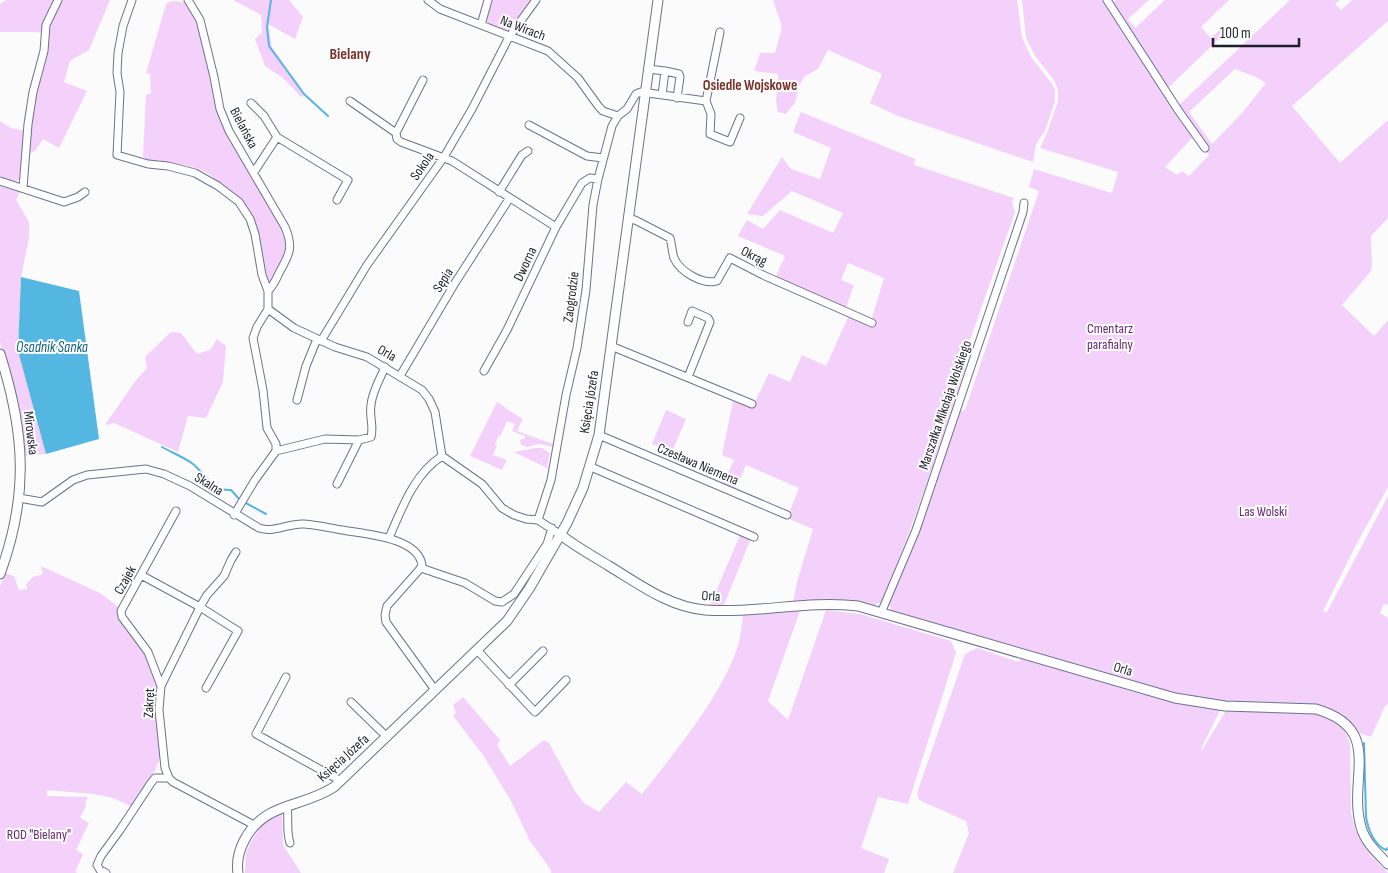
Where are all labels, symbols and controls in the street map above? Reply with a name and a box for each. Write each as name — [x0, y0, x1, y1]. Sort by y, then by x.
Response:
street label: Na Wirach — [498, 12, 548, 44]
scale bar — [1213, 15, 1299, 47]
text: 100 m — [1220, 24, 1251, 43]
district label: Bielany — [329, 45, 371, 64]
district label: Osiedle Wojskowe — [703, 76, 797, 95]
street label: Bielańska — [226, 104, 262, 152]
street label: Sokola — [406, 149, 438, 183]
street label: Okrąg — [738, 242, 770, 270]
street label: Dworna — [510, 244, 540, 284]
street label: Sępia — [429, 265, 457, 295]
street label: Zaogrodzie — [559, 271, 583, 323]
park label: Cmentarz parafialny — [1087, 320, 1134, 353]
water label: Osadnik Sanka — [16, 338, 88, 357]
street label: Marszałka Mikołaja Wolskiego — [915, 338, 975, 472]
street label: Orla — [375, 341, 399, 365]
street label: Księcia Józefa — [576, 369, 602, 435]
street label: Mirowska — [20, 410, 42, 456]
street label: Czesława Niemena — [655, 439, 741, 489]
street label: Skalna — [191, 469, 227, 499]
park label: Las Wolski — [1239, 503, 1287, 520]
street label: Czajek — [110, 562, 140, 598]
street label: Orla — [701, 587, 721, 605]
street label: Orla — [1112, 658, 1134, 680]
street label: Zakręt — [140, 688, 158, 718]
street label: Księcia Józefa — [314, 730, 372, 786]
park label: ROD "Bielany" — [7, 826, 71, 843]

